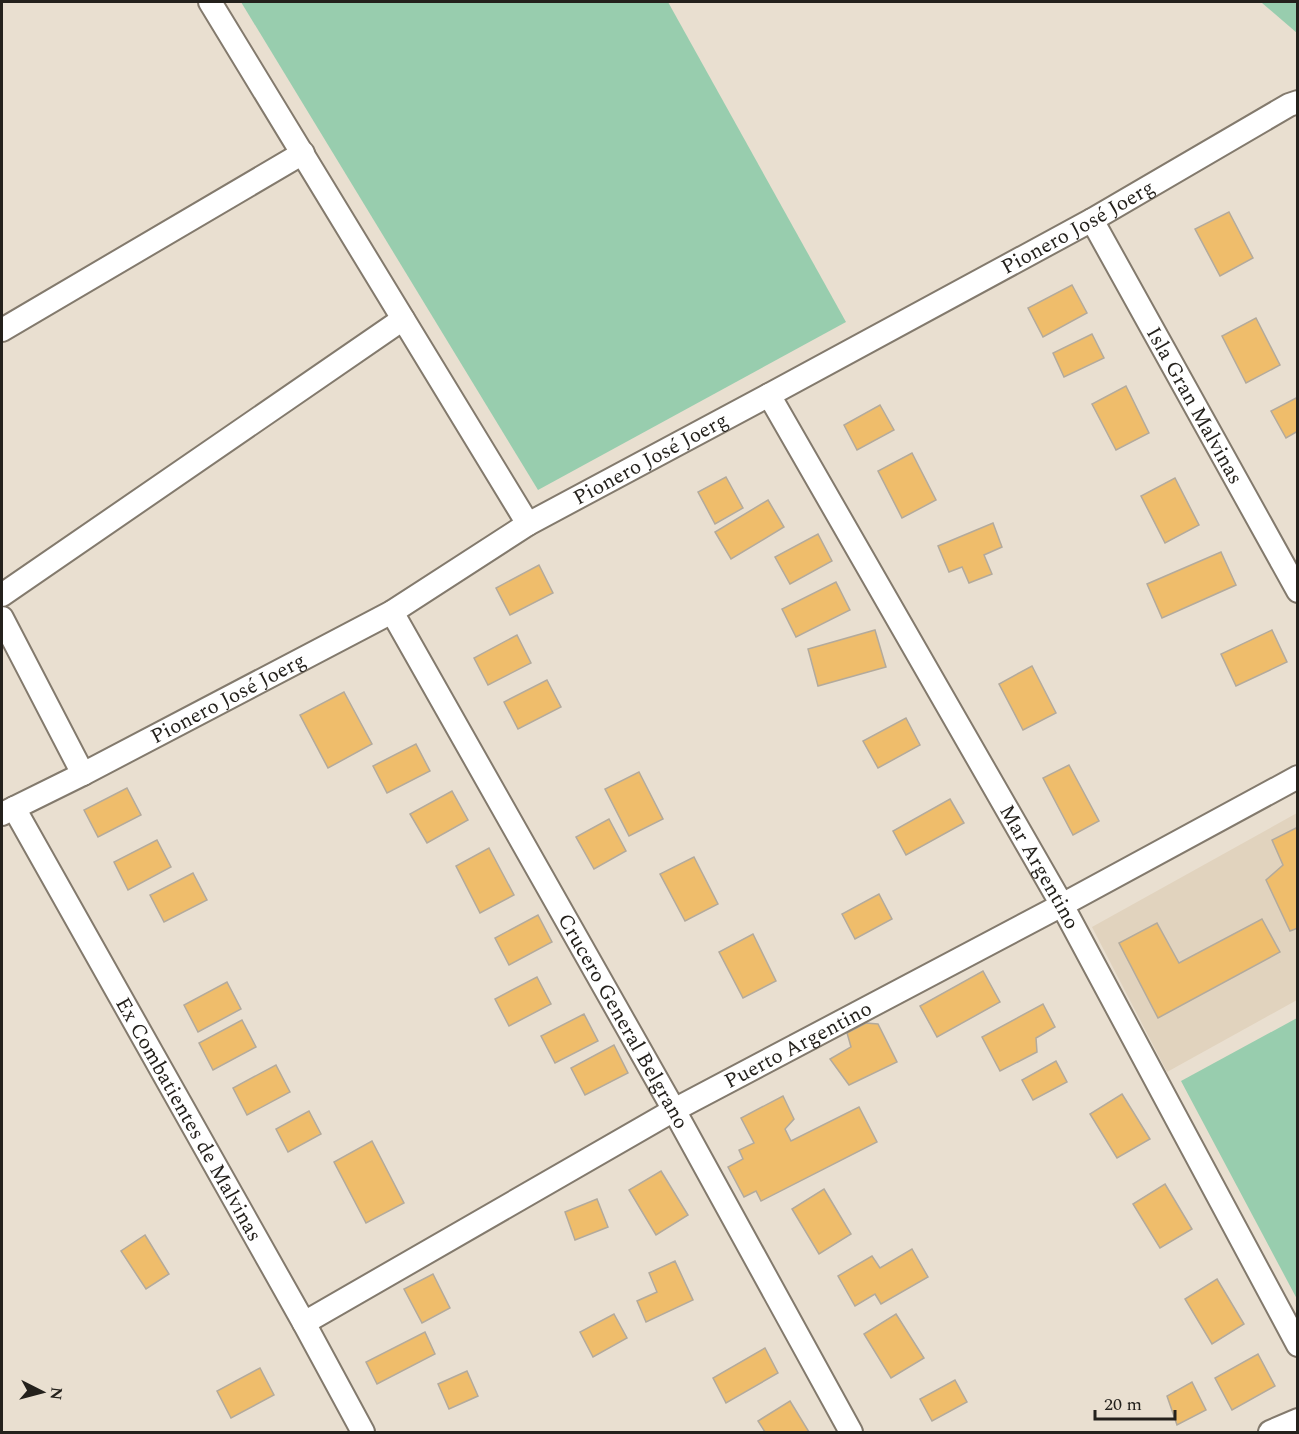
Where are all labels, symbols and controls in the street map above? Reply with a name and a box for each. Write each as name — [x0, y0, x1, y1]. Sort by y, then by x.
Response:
street label: Pionero José Joerg — [995, 172, 1161, 283]
street label: Isla Gran Malvinas — [1137, 321, 1251, 491]
street label: Pionero José Joerg — [568, 405, 734, 514]
street label: Pionero José Joerg — [145, 645, 312, 753]
street label: Mar Argentino — [991, 799, 1087, 936]
street label: Crucero General Belgrano — [549, 908, 697, 1135]
street label: Ex Combatientes de Malvinas — [107, 991, 270, 1248]
street label: Puerto Argentino — [719, 993, 878, 1098]
north arrow — [12, 1362, 72, 1422]
scale bar — [1095, 1383, 1174, 1421]
text: N — [43, 1386, 69, 1401]
text: 20 m — [1104, 1391, 1142, 1418]

